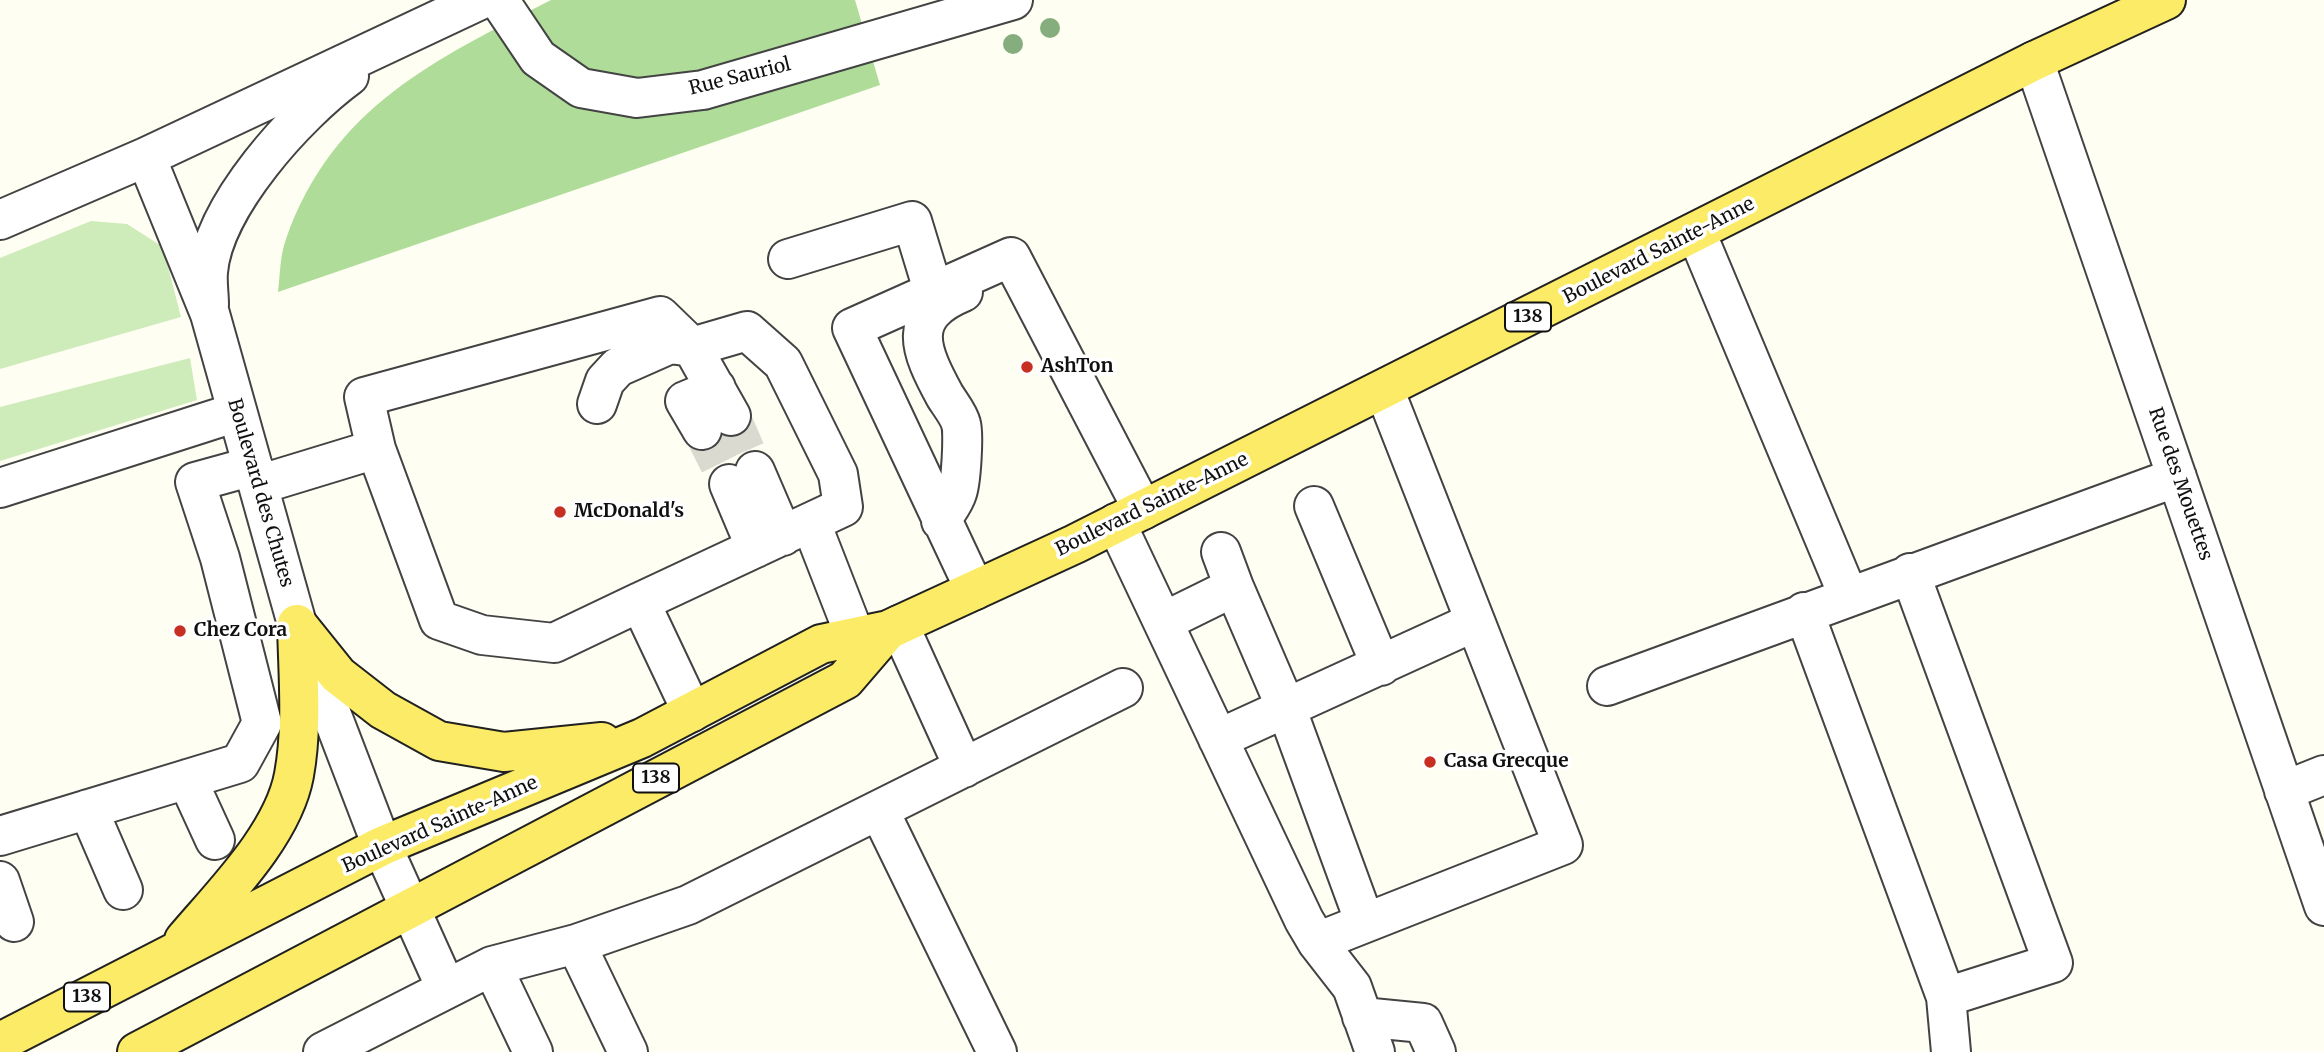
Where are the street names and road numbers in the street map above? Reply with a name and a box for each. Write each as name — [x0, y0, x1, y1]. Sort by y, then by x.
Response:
street label: Rue Sauriol — [687, 53, 793, 101]
street label: Boulevard Sainte-Anne — [1560, 193, 1758, 309]
road number: 138 — [1505, 302, 1551, 332]
street label: Boulevard des Chutes — [222, 396, 298, 590]
street label: Rue des Mouettes — [2143, 405, 2217, 563]
street label: Boulevard Sainte-Anne — [1052, 448, 1252, 562]
road number: 138 — [633, 764, 679, 792]
street label: Boulevard Sainte-Anne — [339, 772, 541, 878]
road number: 138 — [64, 982, 110, 1012]

